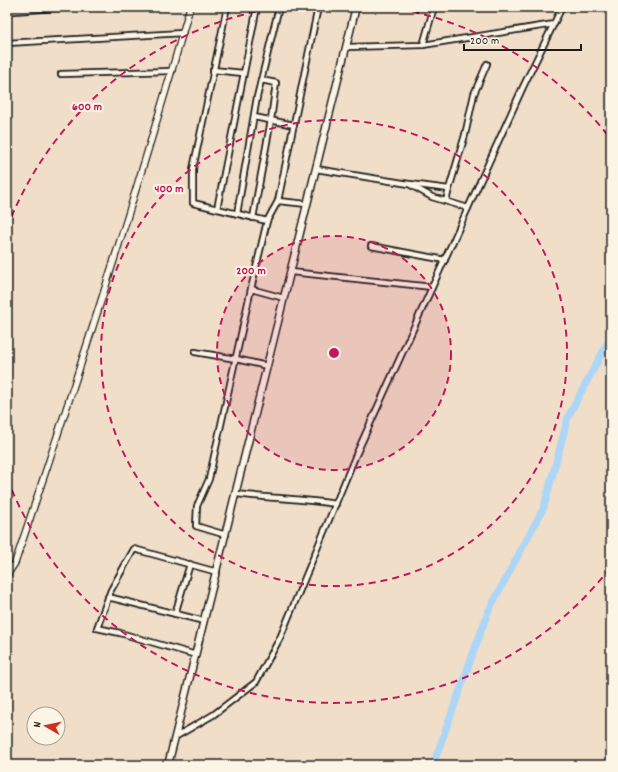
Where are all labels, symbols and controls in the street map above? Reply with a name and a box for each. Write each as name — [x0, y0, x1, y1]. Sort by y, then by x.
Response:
scale bar — [464, 26, 581, 52]
text: 200 m — [470, 33, 499, 50]
text: 600 m — [72, 99, 102, 116]
text: 400 m — [154, 181, 184, 198]
text: 200 m — [236, 263, 266, 280]
centre of rings — [327, 346, 341, 360]
north arrow — [26, 706, 66, 746]
text: N — [30, 720, 47, 729]

